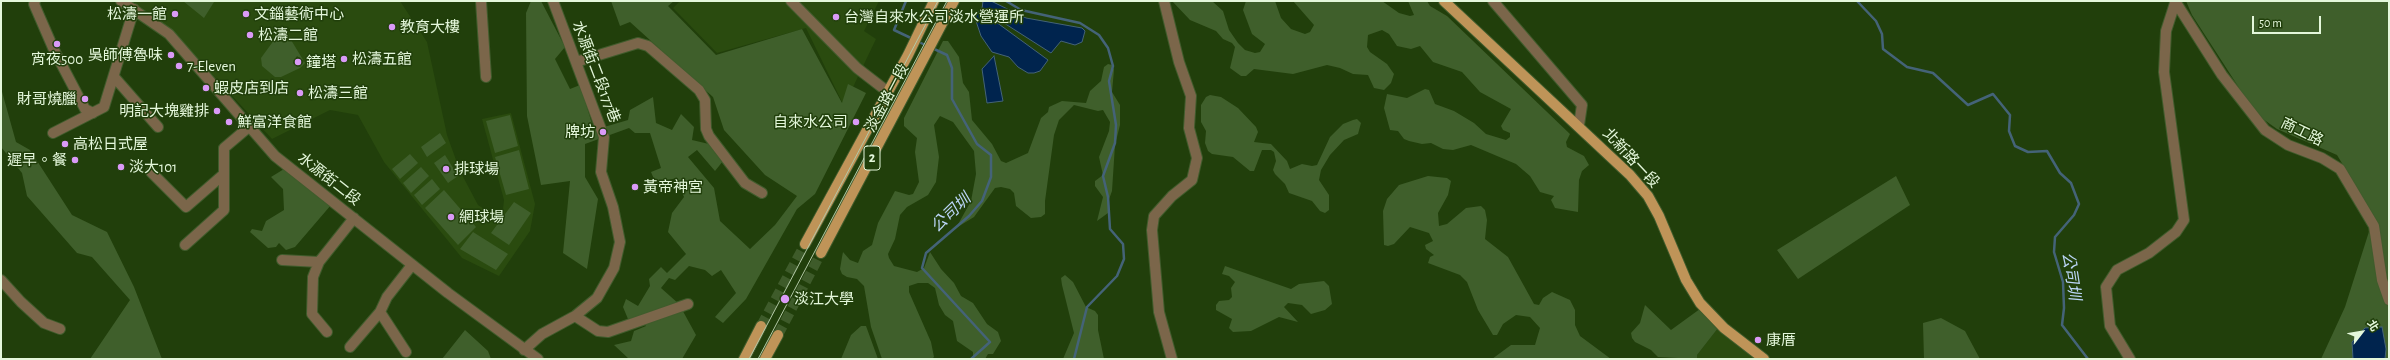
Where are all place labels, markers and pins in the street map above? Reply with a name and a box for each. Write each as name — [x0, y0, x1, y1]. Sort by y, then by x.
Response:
place label: 松濤一館 — [107, 5, 167, 23]
place label: 文錙藝術中心 — [254, 5, 344, 23]
place label: 台灣自來水公司淡水營運所 — [844, 8, 1024, 26]
marker: 松濤一館 — [170, 9, 180, 19]
marker: 文錙藝術中心 — [241, 9, 251, 19]
marker: 台灣自來水公司淡水營運所 — [831, 12, 841, 22]
place label: 教育大樓 — [400, 18, 460, 36]
marker: 教育大樓 — [387, 22, 397, 32]
place label: 松濤二館 — [258, 26, 318, 44]
marker: 松濤二館 — [245, 30, 255, 40]
marker: 宵夜500 — [52, 39, 62, 49]
place label: 吳師傅魯味 — [88, 46, 163, 64]
place label: 宵夜500 — [31, 50, 83, 68]
marker: 吳師傅魯味 — [166, 50, 176, 60]
place label: 松濤五館 — [352, 50, 412, 68]
place label: 鐘塔 — [306, 53, 336, 71]
marker: 松濤五館 — [339, 54, 349, 64]
place label: 7-Eleven — [187, 57, 236, 75]
marker: 鐘塔 — [293, 57, 303, 67]
marker: 7-Eleven — [174, 61, 184, 71]
place label: 蝦皮店到店 — [214, 79, 289, 97]
marker: 蝦皮店到店 — [201, 83, 211, 93]
place label: 松濤三館 — [308, 84, 368, 102]
marker: 松濤三館 — [295, 88, 305, 98]
place label: 財哥燒臘 — [17, 90, 77, 108]
marker: 財哥燒臘 — [80, 94, 90, 104]
place label: 明記大塊雞排 — [119, 102, 209, 120]
marker: 明記大塊雞排 — [212, 106, 222, 116]
place label: 鮮富洋食館 — [237, 113, 312, 131]
place label: 自來水公司 — [773, 113, 848, 131]
marker: 鮮富洋食館 — [224, 117, 234, 127]
marker: 自來水公司 — [851, 117, 861, 127]
place label: 牌坊 — [565, 123, 595, 141]
marker: 牌坊 — [598, 127, 608, 137]
place label: 高松日式屋 — [73, 135, 148, 153]
marker: 高松日式屋 — [60, 139, 70, 149]
place label: 遲早。餐 — [7, 151, 67, 169]
marker: 遲早。餐 — [70, 155, 80, 165]
place label: 淡大101 — [129, 158, 177, 176]
place label: 排球場 — [454, 160, 499, 178]
marker: 淡大101 — [116, 162, 126, 172]
marker: 排球場 — [441, 164, 451, 174]
place label: 黃帝神宮 — [643, 178, 703, 196]
marker: 黃帝神宮 — [630, 182, 640, 192]
place label: 網球場 — [459, 208, 504, 226]
marker: 網球場 — [446, 212, 456, 222]
place label: 淡江大學 — [794, 290, 854, 308]
marker: 淡江大學 — [779, 293, 791, 305]
place label: 康厝 — [1766, 331, 1796, 349]
marker: 康厝 — [1753, 335, 1763, 345]

